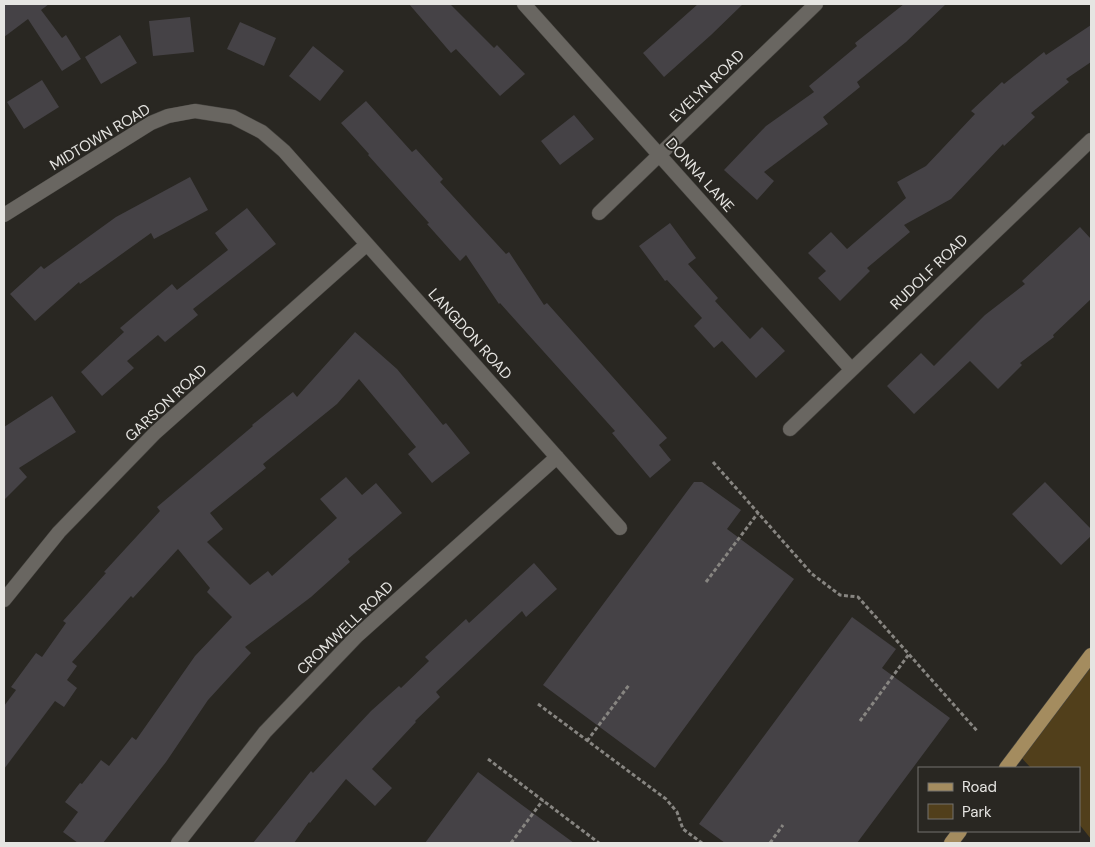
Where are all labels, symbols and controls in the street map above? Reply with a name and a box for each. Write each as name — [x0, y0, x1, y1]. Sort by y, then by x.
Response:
street label: EVELYN ROAD — [665, 45, 749, 127]
street label: MIDTOWN ROAD — [46, 99, 154, 175]
street label: DONNA LANE — [661, 134, 739, 216]
street label: RUDOLF ROAD — [886, 230, 972, 314]
street label: LANGDON ROAD — [424, 284, 516, 384]
street label: GARSON ROAD — [121, 360, 211, 446]
street label: CROMWELL ROAD — [292, 577, 398, 679]
legend — [918, 767, 1080, 832]
text: Road — [962, 777, 997, 797]
text: Park — [962, 802, 992, 822]

